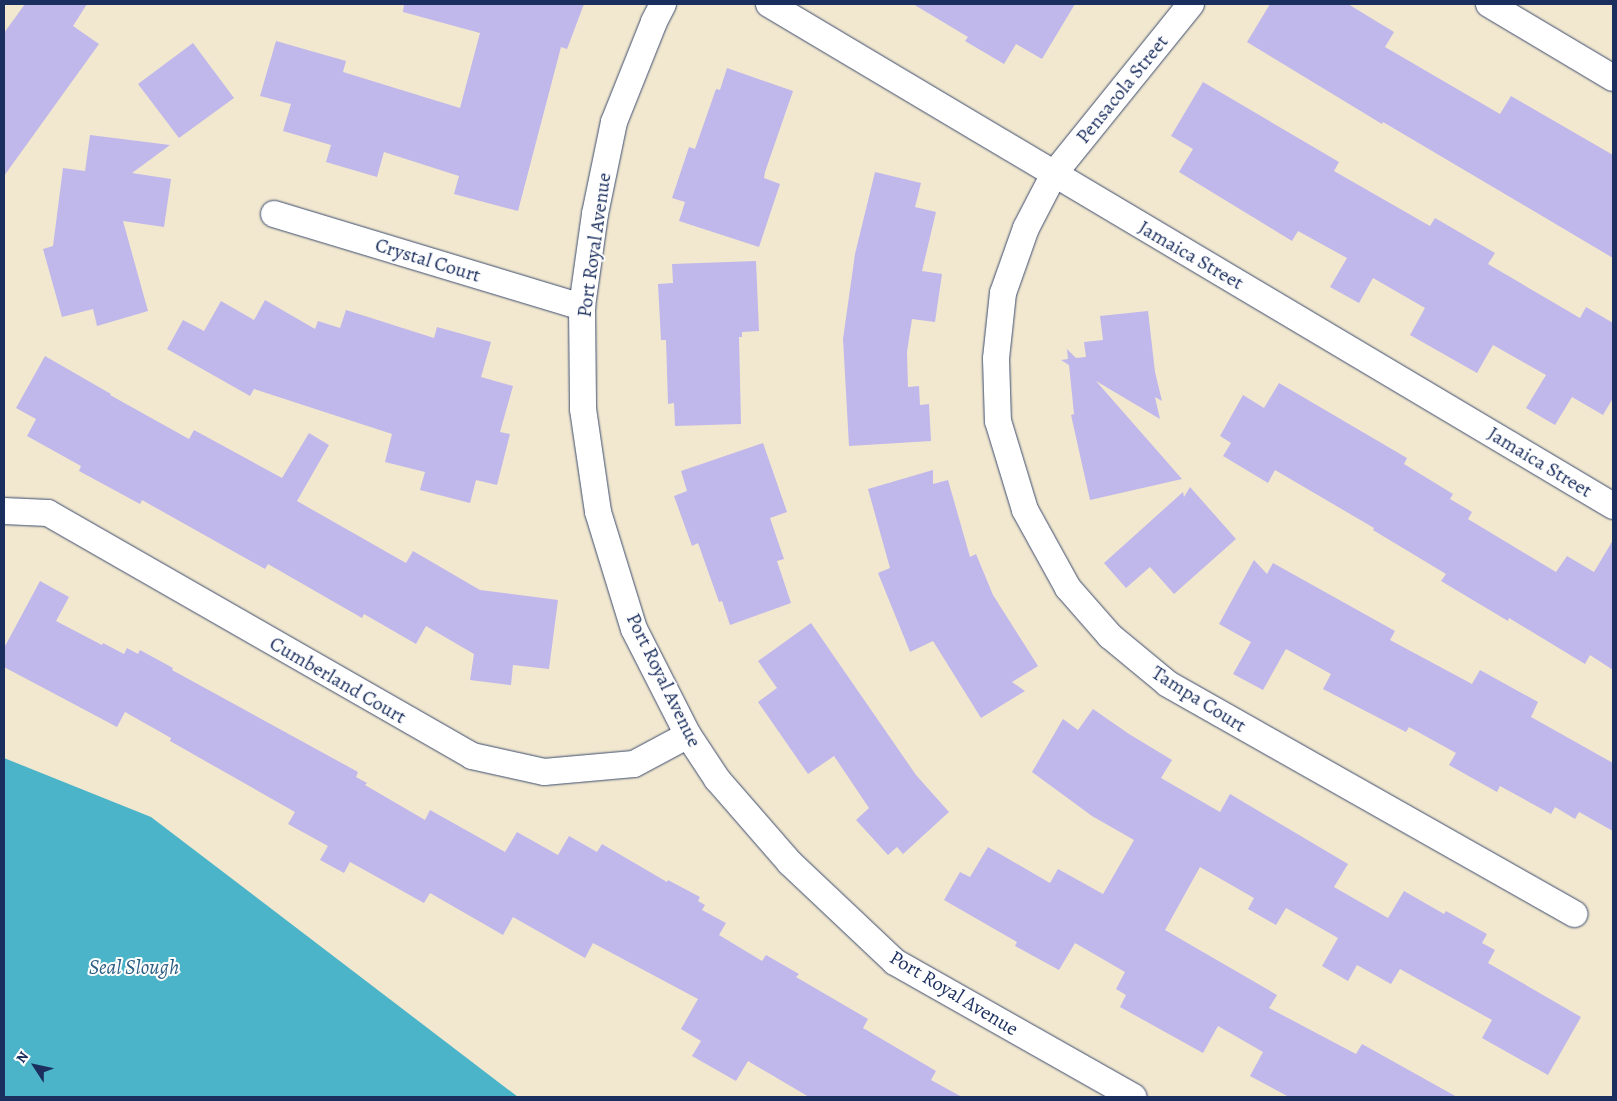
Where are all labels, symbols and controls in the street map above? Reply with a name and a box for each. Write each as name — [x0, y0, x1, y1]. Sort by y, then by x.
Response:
street label: Pensacola Street — [1071, 30, 1173, 148]
street label: Port Royal Avenue — [572, 171, 616, 319]
street label: Jamaica Street — [1134, 215, 1248, 295]
street label: Crystal Court — [372, 233, 484, 287]
street label: Jamaica Street — [1483, 421, 1597, 503]
street label: Port Royal Avenue — [621, 609, 707, 751]
street label: Cumberland Court — [265, 631, 411, 729]
street label: Tampa Court — [1147, 661, 1251, 737]
street label: Port Royal Avenue — [885, 945, 1023, 1041]
water label: Seal Slough — [89, 954, 179, 980]
north arrow — [10, 1041, 60, 1091]
text: N — [12, 1047, 33, 1067]

